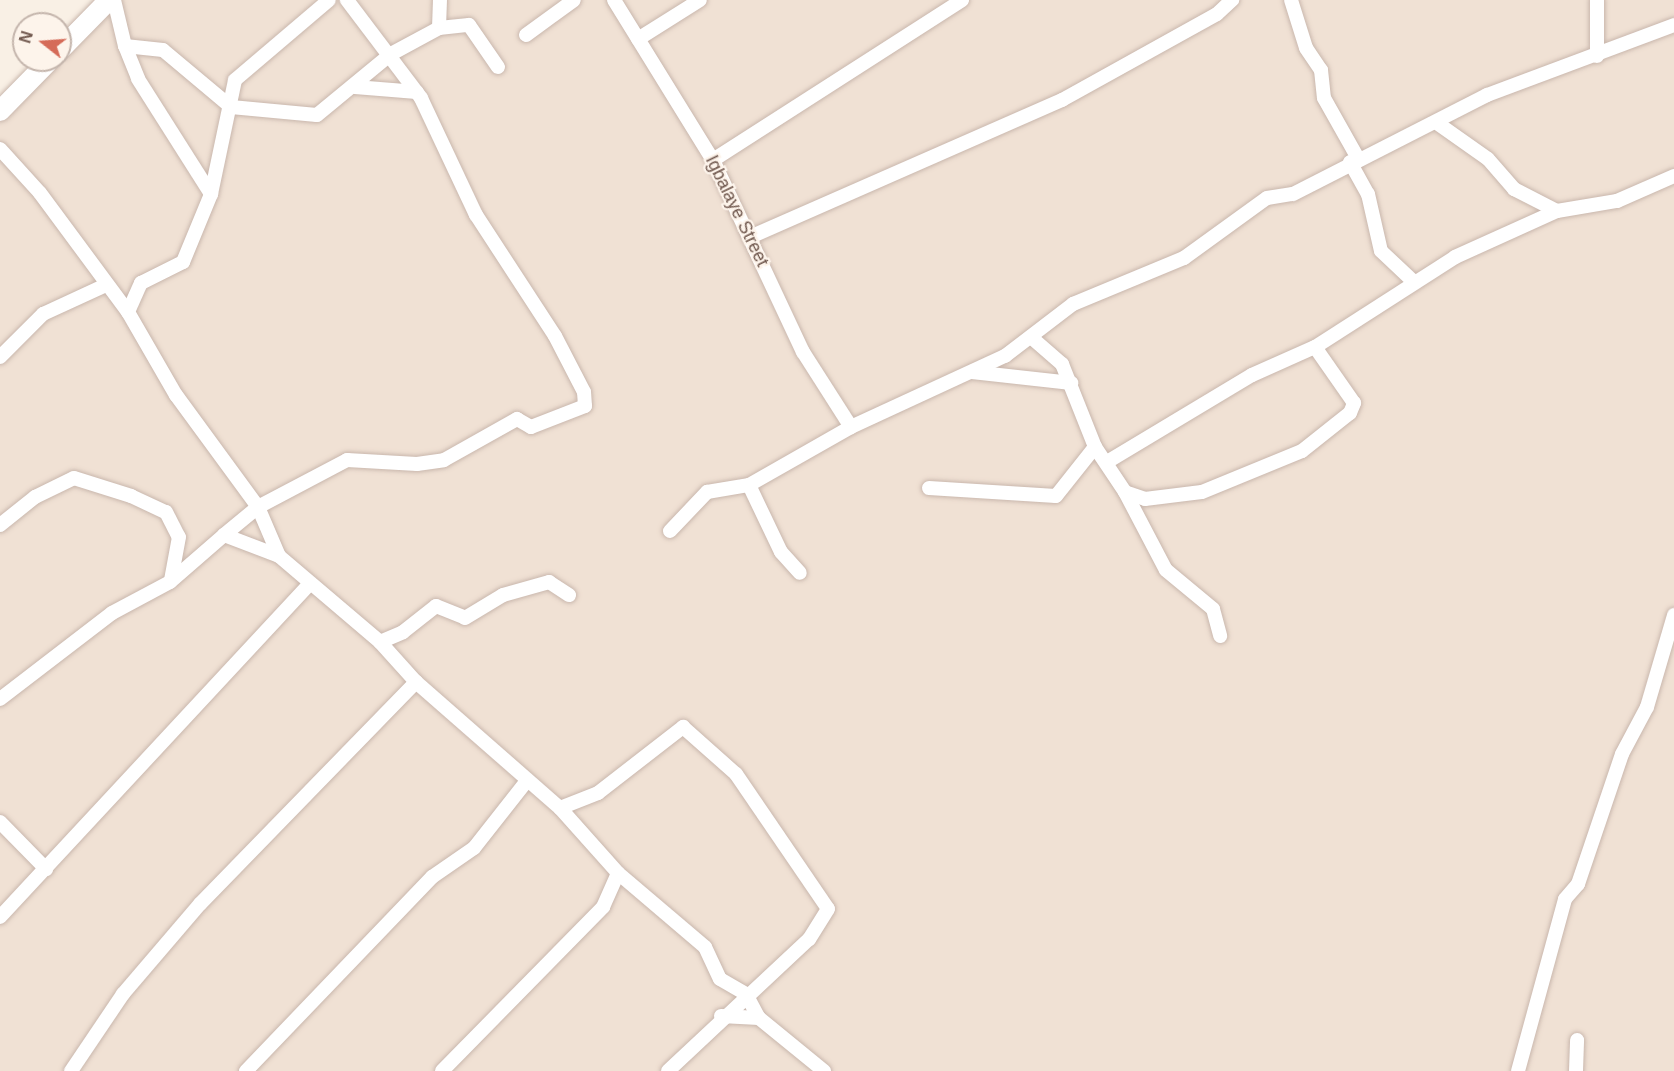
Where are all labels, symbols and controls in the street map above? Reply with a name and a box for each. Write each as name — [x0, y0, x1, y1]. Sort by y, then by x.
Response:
north arrow — [12, 12, 72, 72]
text: N — [16, 29, 36, 45]
street label: Igbalaye Street — [701, 152, 773, 270]

